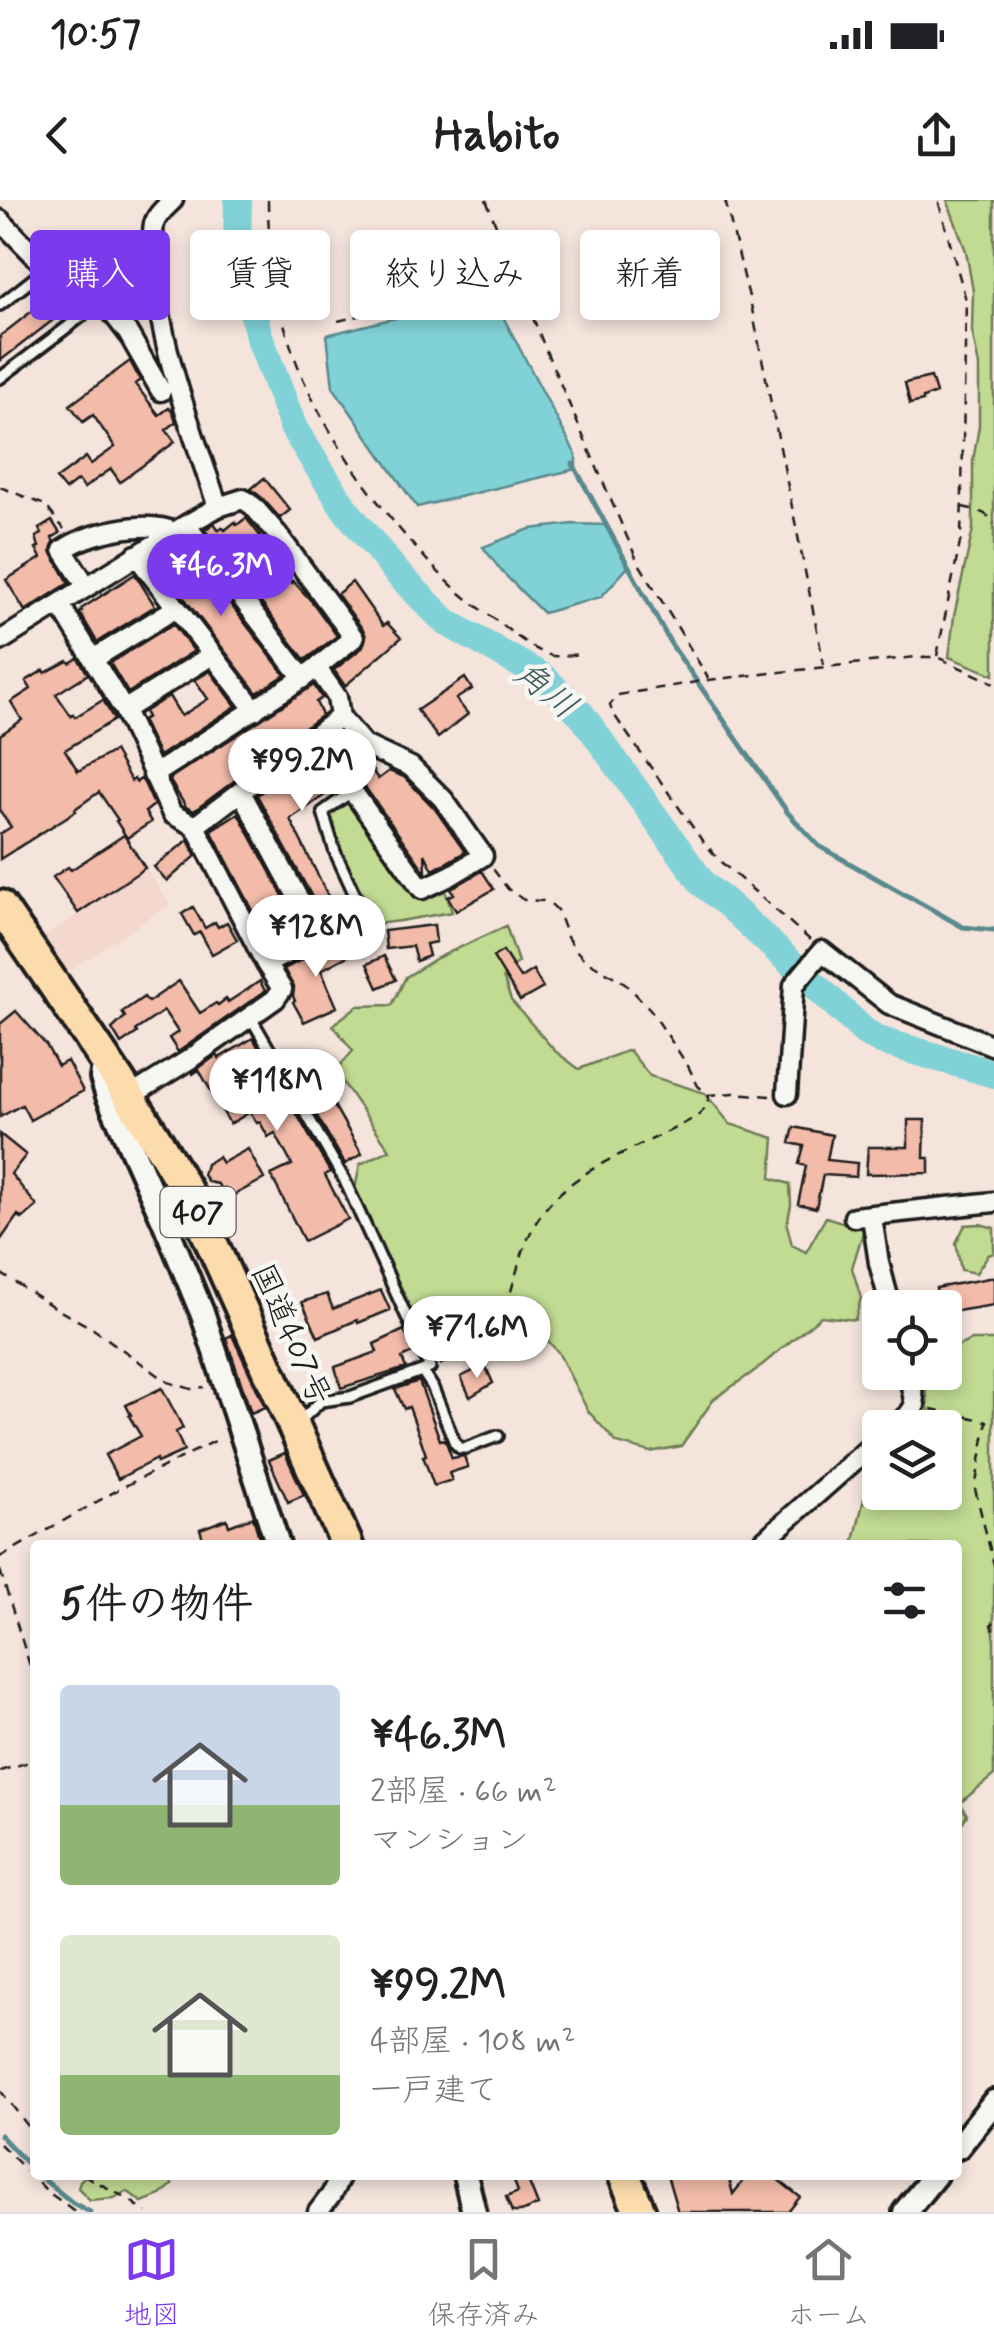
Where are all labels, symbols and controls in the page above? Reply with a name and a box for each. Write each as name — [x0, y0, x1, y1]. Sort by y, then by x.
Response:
text: 10:57 — [50, 11, 141, 60]
text: Habito — [434, 106, 560, 165]
icon: back — [30, 108, 85, 163]
icon: share — [909, 108, 964, 163]
chip: 購入 — [30, 230, 170, 320]
chip: 賃貸 — [190, 230, 330, 320]
chip: 絞り込み — [350, 230, 560, 320]
chip: 新着 — [580, 230, 720, 320]
pin: ¥46.3M — [140, 534, 302, 619]
text: ¥46.3M — [169, 545, 273, 587]
water label: 角川 — [503, 651, 586, 730]
pin: ¥99.2M — [221, 729, 383, 814]
text: ¥99.2M — [250, 740, 354, 782]
pin: ¥128M — [246, 895, 386, 980]
text: ¥128M — [268, 906, 364, 948]
pin: ¥118M — [207, 1049, 347, 1134]
text: ¥118M — [231, 1060, 323, 1102]
road number: 407 — [160, 1187, 236, 1237]
street label: 国道407号 — [240, 1257, 340, 1412]
map controls — [862, 1290, 962, 1510]
button: locate — [862, 1290, 962, 1390]
pin: ¥71.6M — [396, 1296, 558, 1381]
text: ¥71.6M — [426, 1307, 528, 1349]
button: layers — [862, 1410, 962, 1510]
icon: filters — [877, 1573, 932, 1628]
text: 5件の物件 — [60, 1578, 253, 1633]
text: ¥46.3M — [370, 1709, 506, 1764]
icon: home — [140, 1725, 260, 1845]
text: 2部屋 · 66 m² — [370, 1771, 557, 1813]
text: マンション — [370, 1820, 529, 1862]
text: ¥99.2M — [370, 1959, 506, 2014]
icon: home — [140, 1975, 260, 2095]
text: 4部屋 · 108 m² — [370, 2021, 575, 2063]
text: 一戸建て — [370, 2070, 498, 2112]
tab: 地図 — [124, 2232, 180, 2335]
tab: 保存済み — [428, 2232, 540, 2335]
tab: ホーム — [787, 2232, 870, 2335]

